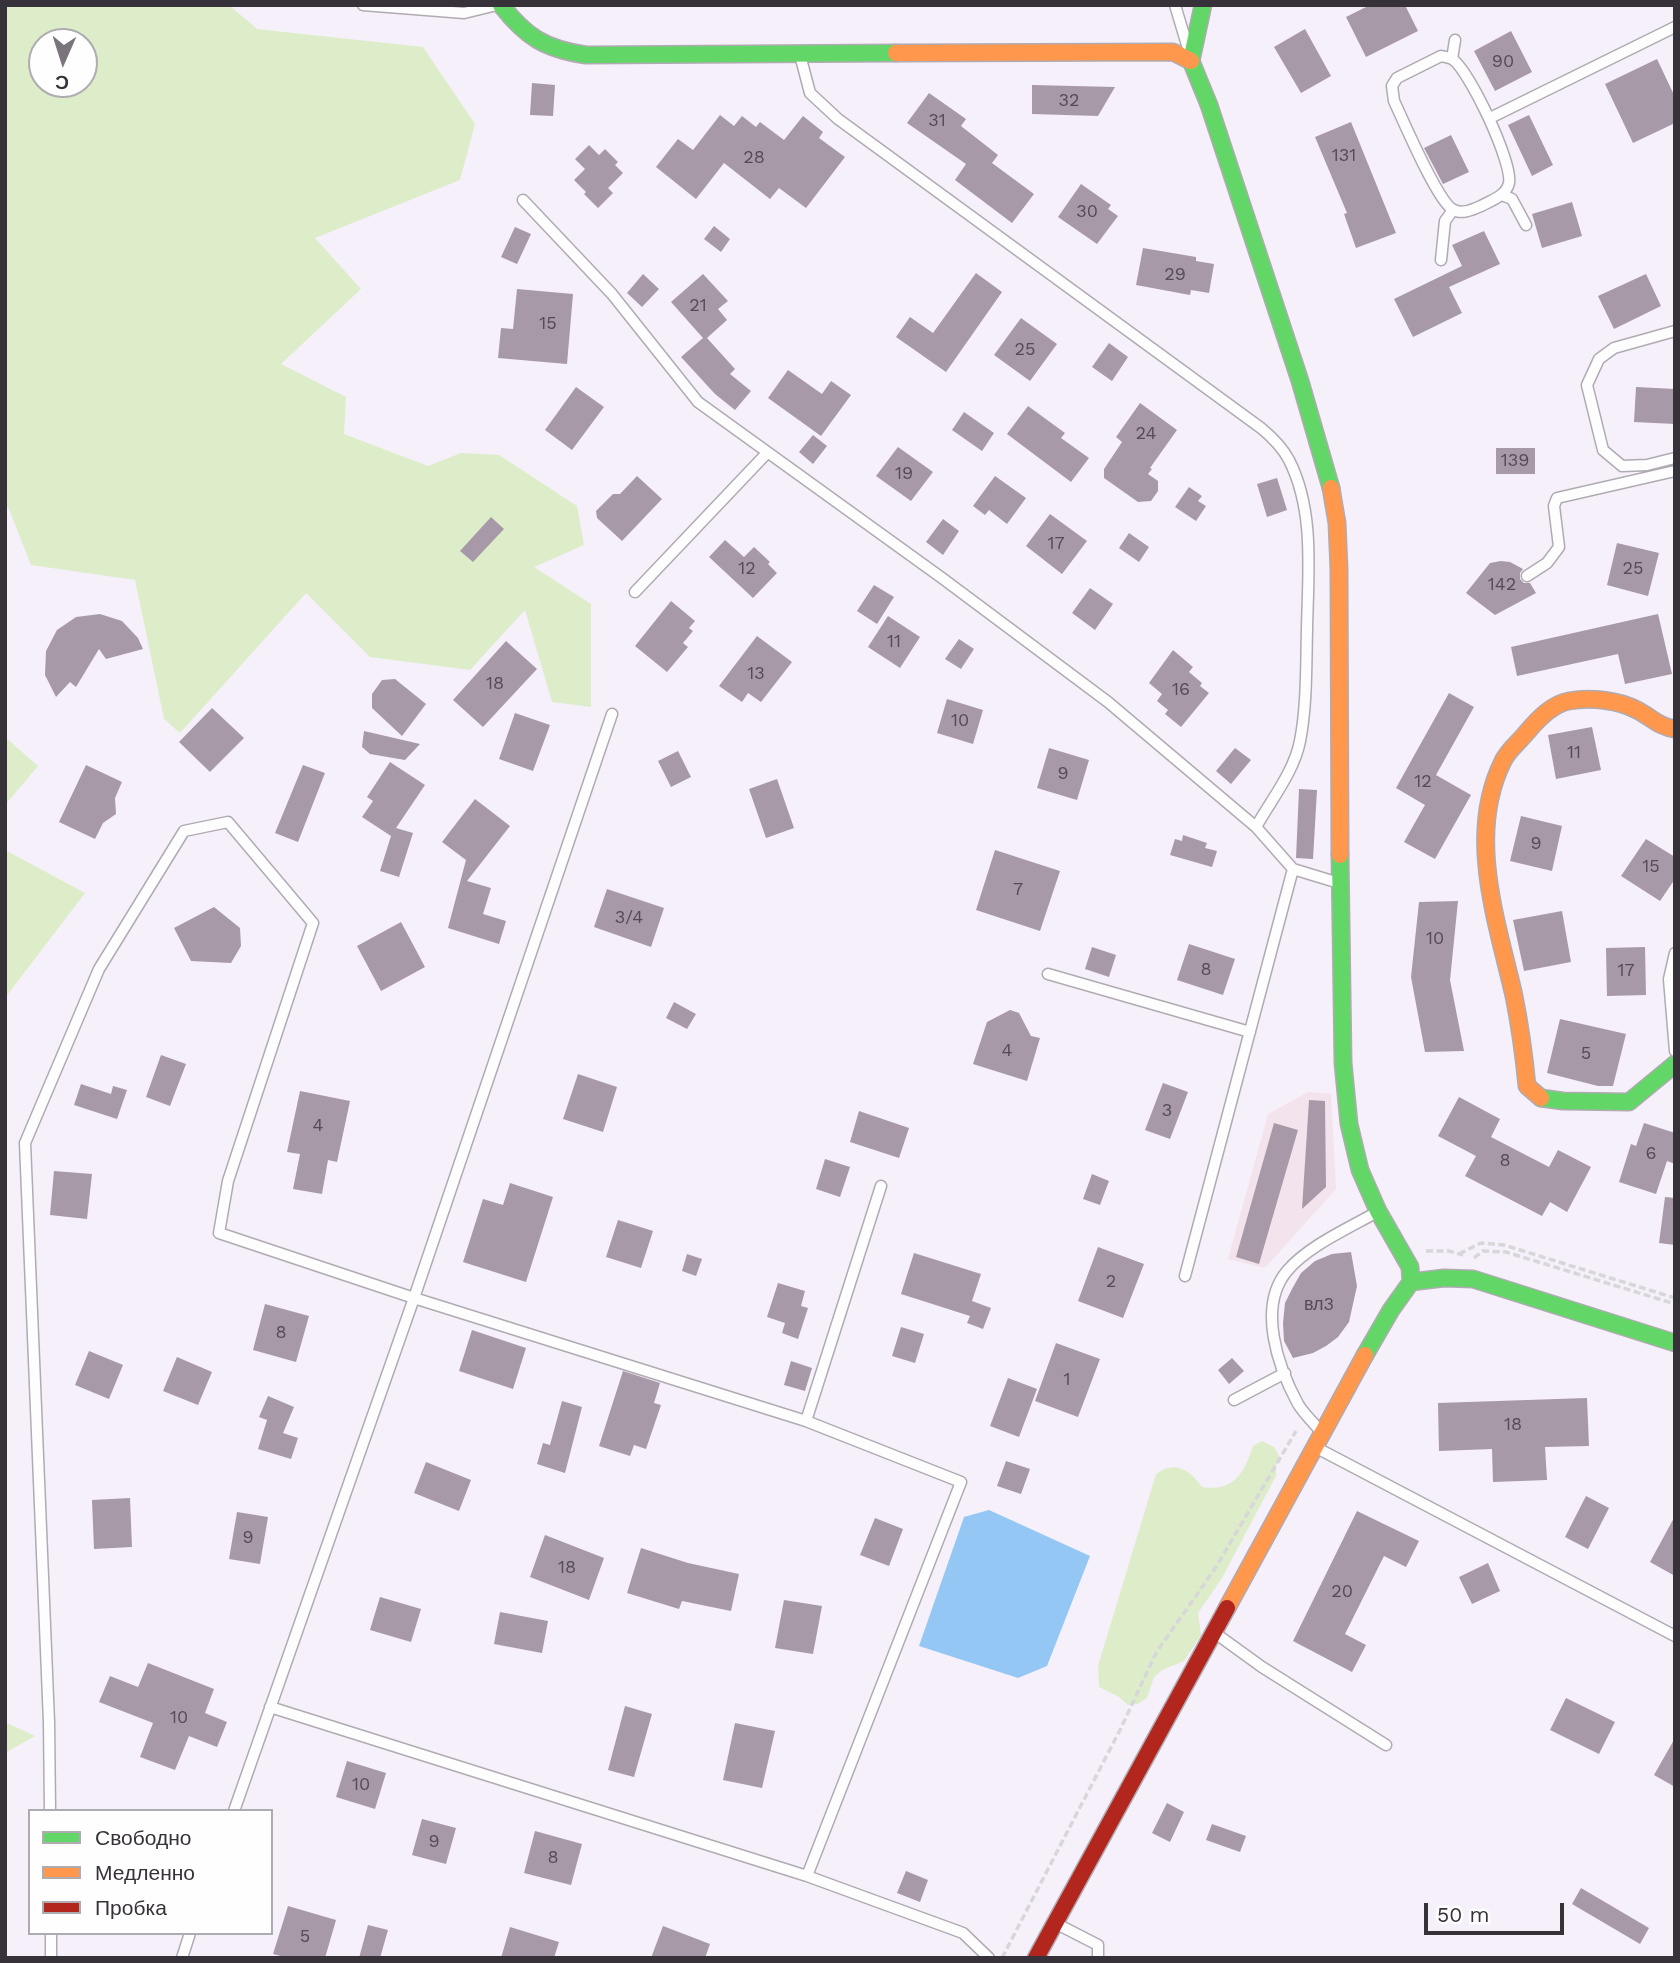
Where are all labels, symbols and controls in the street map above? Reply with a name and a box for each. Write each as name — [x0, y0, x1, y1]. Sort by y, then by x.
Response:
north arrow — [28, 28, 98, 98]
house number: 90 — [1492, 51, 1514, 73]
text: С — [55, 71, 69, 94]
house number: 32 — [1059, 90, 1079, 112]
house number: 31 — [928, 110, 946, 132]
house number: 131 — [1332, 145, 1356, 167]
house number: 28 — [743, 147, 765, 169]
house number: 30 — [1076, 201, 1098, 223]
house number: 29 — [1164, 264, 1186, 286]
house number: 21 — [689, 295, 707, 317]
house number: 15 — [539, 313, 557, 335]
house number: 25 — [1015, 339, 1035, 361]
house number: 24 — [1136, 423, 1156, 445]
house number: 139 — [1501, 450, 1529, 472]
house number: 19 — [895, 463, 913, 485]
house number: 17 — [1047, 533, 1065, 555]
house number: 12 — [738, 558, 756, 580]
house number: 25 — [1623, 558, 1643, 580]
house number: 142 — [1488, 574, 1516, 596]
house number: 11 — [887, 631, 901, 653]
house number: 13 — [747, 663, 765, 685]
house number: 18 — [486, 673, 504, 695]
house number: 16 — [1172, 679, 1190, 701]
house number: 10 — [951, 710, 969, 732]
house number: 11 — [1567, 742, 1581, 764]
house number: 9 — [1057, 763, 1069, 785]
house number: 12 — [1414, 771, 1432, 793]
house number: 9 — [1530, 833, 1542, 855]
house number: 15 — [1642, 856, 1660, 878]
house number: 7 — [1013, 879, 1023, 901]
house number: 3/4 — [615, 907, 643, 929]
house number: 10 — [1426, 928, 1444, 950]
house number: 8 — [1200, 959, 1212, 981]
house number: 17 — [1617, 960, 1635, 982]
house number: 4 — [1002, 1040, 1012, 1062]
house number: 5 — [1581, 1043, 1591, 1065]
house number: 3 — [1162, 1100, 1172, 1122]
house number: 4 — [313, 1115, 323, 1137]
house number: 6 — [1646, 1143, 1656, 1165]
house number: 8 — [1499, 1150, 1511, 1172]
house number: 2 — [1106, 1271, 1116, 1293]
house number: вл3 — [1304, 1294, 1334, 1316]
house number: 8 — [275, 1322, 287, 1344]
house number: 1 — [1063, 1369, 1071, 1391]
house number: 18 — [1504, 1414, 1522, 1436]
house number: 9 — [242, 1527, 254, 1549]
house number: 18 — [558, 1557, 576, 1579]
house number: 20 — [1331, 1581, 1353, 1603]
house number: 10 — [170, 1707, 188, 1729]
house number: 10 — [352, 1774, 370, 1796]
legend — [28, 1809, 273, 1935]
text: Свободно — [95, 1825, 192, 1850]
house number: 9 — [428, 1831, 440, 1853]
house number: 8 — [547, 1847, 559, 1869]
text: Медленно — [95, 1860, 195, 1885]
scale bar — [1428, 1890, 1568, 1934]
text: Пробка — [95, 1895, 167, 1920]
text: 50 m — [1437, 1902, 1489, 1927]
house number: 5 — [300, 1926, 310, 1948]

